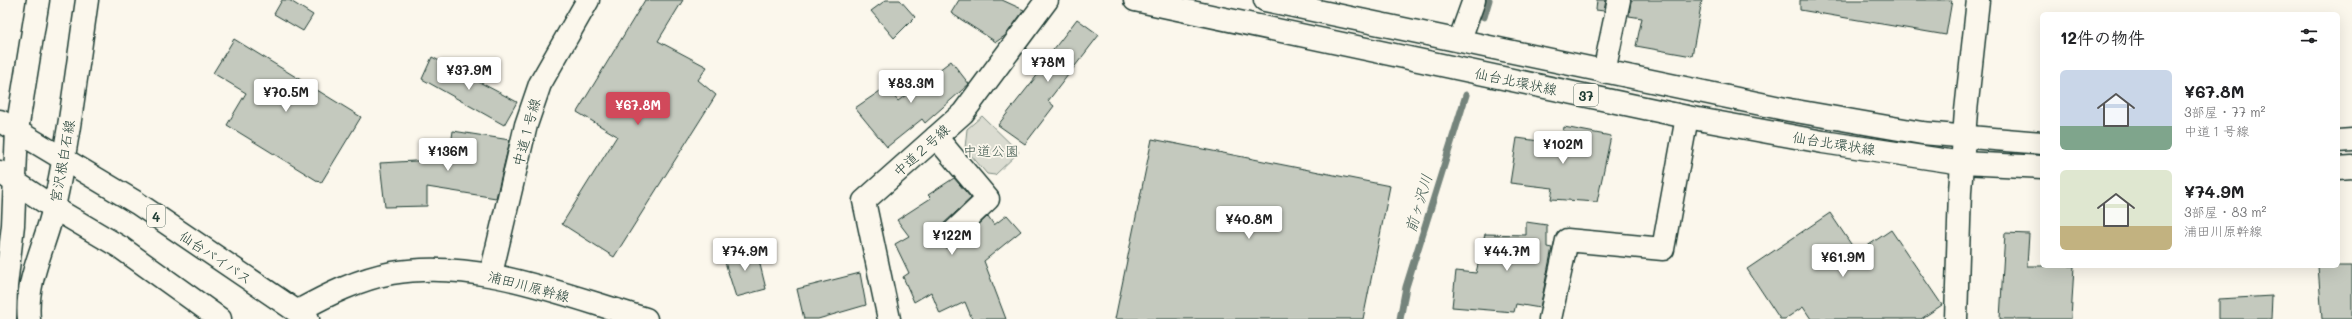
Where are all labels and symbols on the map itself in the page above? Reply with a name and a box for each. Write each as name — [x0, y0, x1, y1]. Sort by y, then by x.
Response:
pin: ¥78M — [1024, 49, 1072, 83]
pin: ¥37.9M — [436, 57, 502, 91]
street label: 仙台北環状線 — [1473, 63, 1559, 99]
pin: ¥83.3M — [878, 70, 944, 104]
pin: ¥70.5M — [253, 79, 319, 113]
road number: 37 — [1574, 84, 1598, 106]
pin: ¥67.8M — [605, 92, 671, 126]
street label: 中道１号線 — [508, 96, 544, 168]
street label: 宮沢根白石線 — [45, 118, 79, 204]
street label: 中道２号線 — [889, 120, 953, 180]
street label: 仙台北環状線 — [1791, 127, 1877, 159]
pin: ¥102M — [1535, 131, 1591, 165]
pin: ¥136M — [420, 138, 476, 172]
park label: 中道公園 — [963, 141, 1019, 160]
water label: 前ヶ沢川 — [1400, 171, 1436, 235]
road number: 4 — [147, 205, 165, 227]
pin: ¥40.8M — [1216, 206, 1282, 240]
pin: ¥122M — [924, 222, 980, 256]
street label: 仙台バイパス — [176, 226, 256, 288]
pin: ¥74.9M — [712, 238, 778, 272]
pin: ¥44.7M — [1474, 238, 1540, 272]
pin: ¥61.9M — [1810, 244, 1876, 278]
street label: 浦田川原幹線 — [486, 266, 572, 306]

